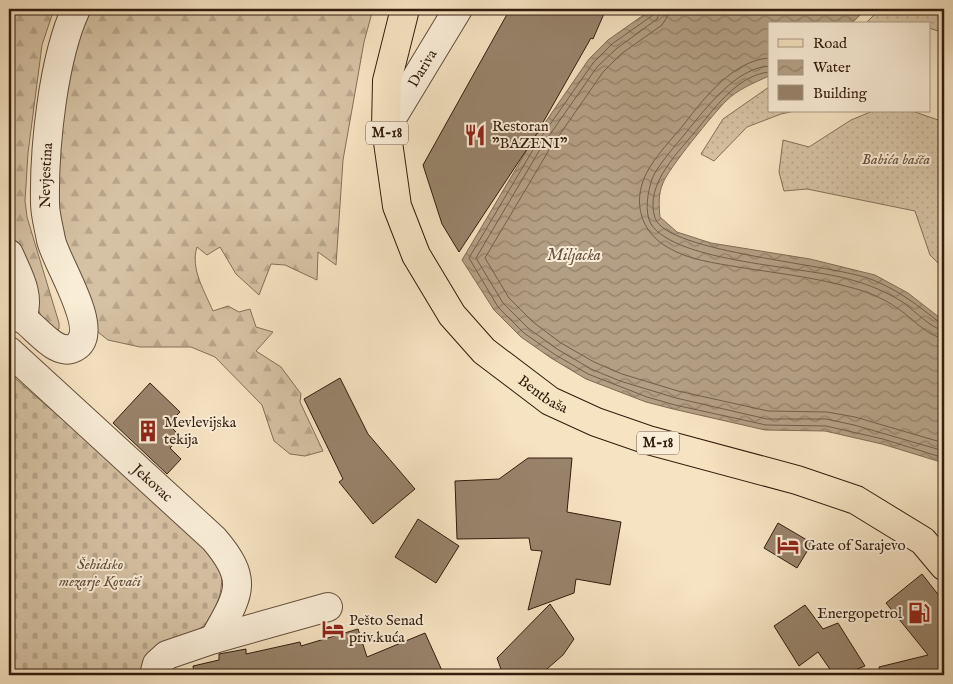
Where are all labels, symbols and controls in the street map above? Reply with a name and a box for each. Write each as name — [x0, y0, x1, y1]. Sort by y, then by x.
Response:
legend — [768, 22, 930, 112]
text: Road — [813, 34, 848, 53]
street label: Dariva — [403, 45, 441, 91]
text: Water — [813, 58, 851, 77]
text: Building — [813, 84, 868, 103]
place label: Restoran "BAZENI" — [492, 117, 568, 153]
road number: M-18 — [366, 122, 408, 144]
restaurant icon: Restoran "BAZENI" — [462, 122, 488, 148]
street label: Nevjestina — [35, 141, 57, 208]
park label: Babića bašča — [862, 150, 931, 169]
water label: Miljacka — [547, 246, 601, 266]
street label: Bentbaša — [514, 371, 571, 418]
place label: Mevlevijska tekija — [164, 413, 237, 449]
building icon: Mevlevijska tekija — [135, 418, 161, 444]
road number: M-18 — [637, 432, 679, 454]
street label: Jekovac — [127, 458, 177, 506]
hotel icon: Gate of Sarajevo — [775, 532, 801, 558]
place label: Gate of Sarajevo — [804, 536, 906, 555]
park label: Šehidsko mezarje Kovači — [59, 555, 143, 591]
fuel station icon: Energopetrol — [906, 600, 932, 626]
place label: Energopetrol — [817, 604, 903, 623]
place label: Pešto Senad priv.kuća — [349, 611, 424, 647]
hotel icon: Pešto Senad priv.kuća — [320, 616, 346, 642]

